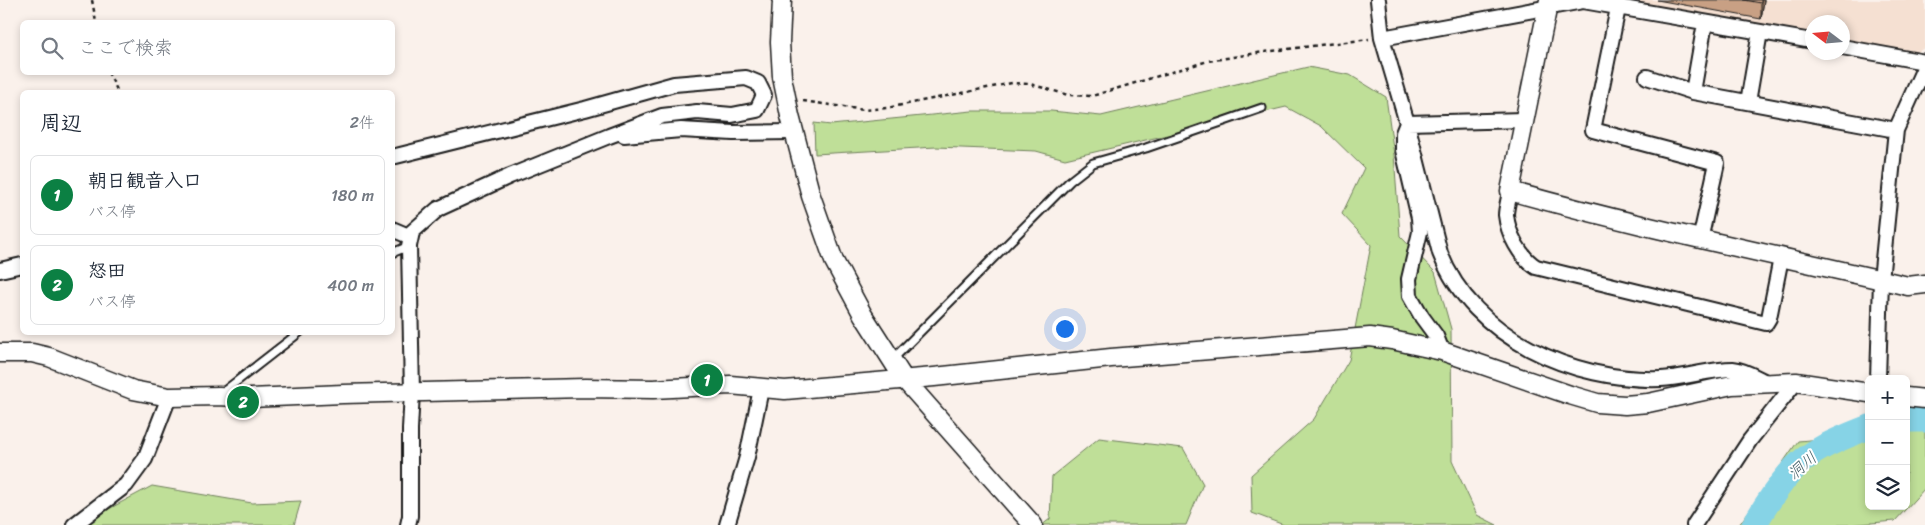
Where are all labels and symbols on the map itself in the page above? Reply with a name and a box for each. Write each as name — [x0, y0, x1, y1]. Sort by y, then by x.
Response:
north arrow — [1805, 15, 1850, 60]
your location — [1052, 316, 1078, 342]
pin: 1 — [691, 361, 723, 399]
pin: 2 — [227, 383, 259, 421]
water label: 洞川 — [1781, 444, 1824, 487]

